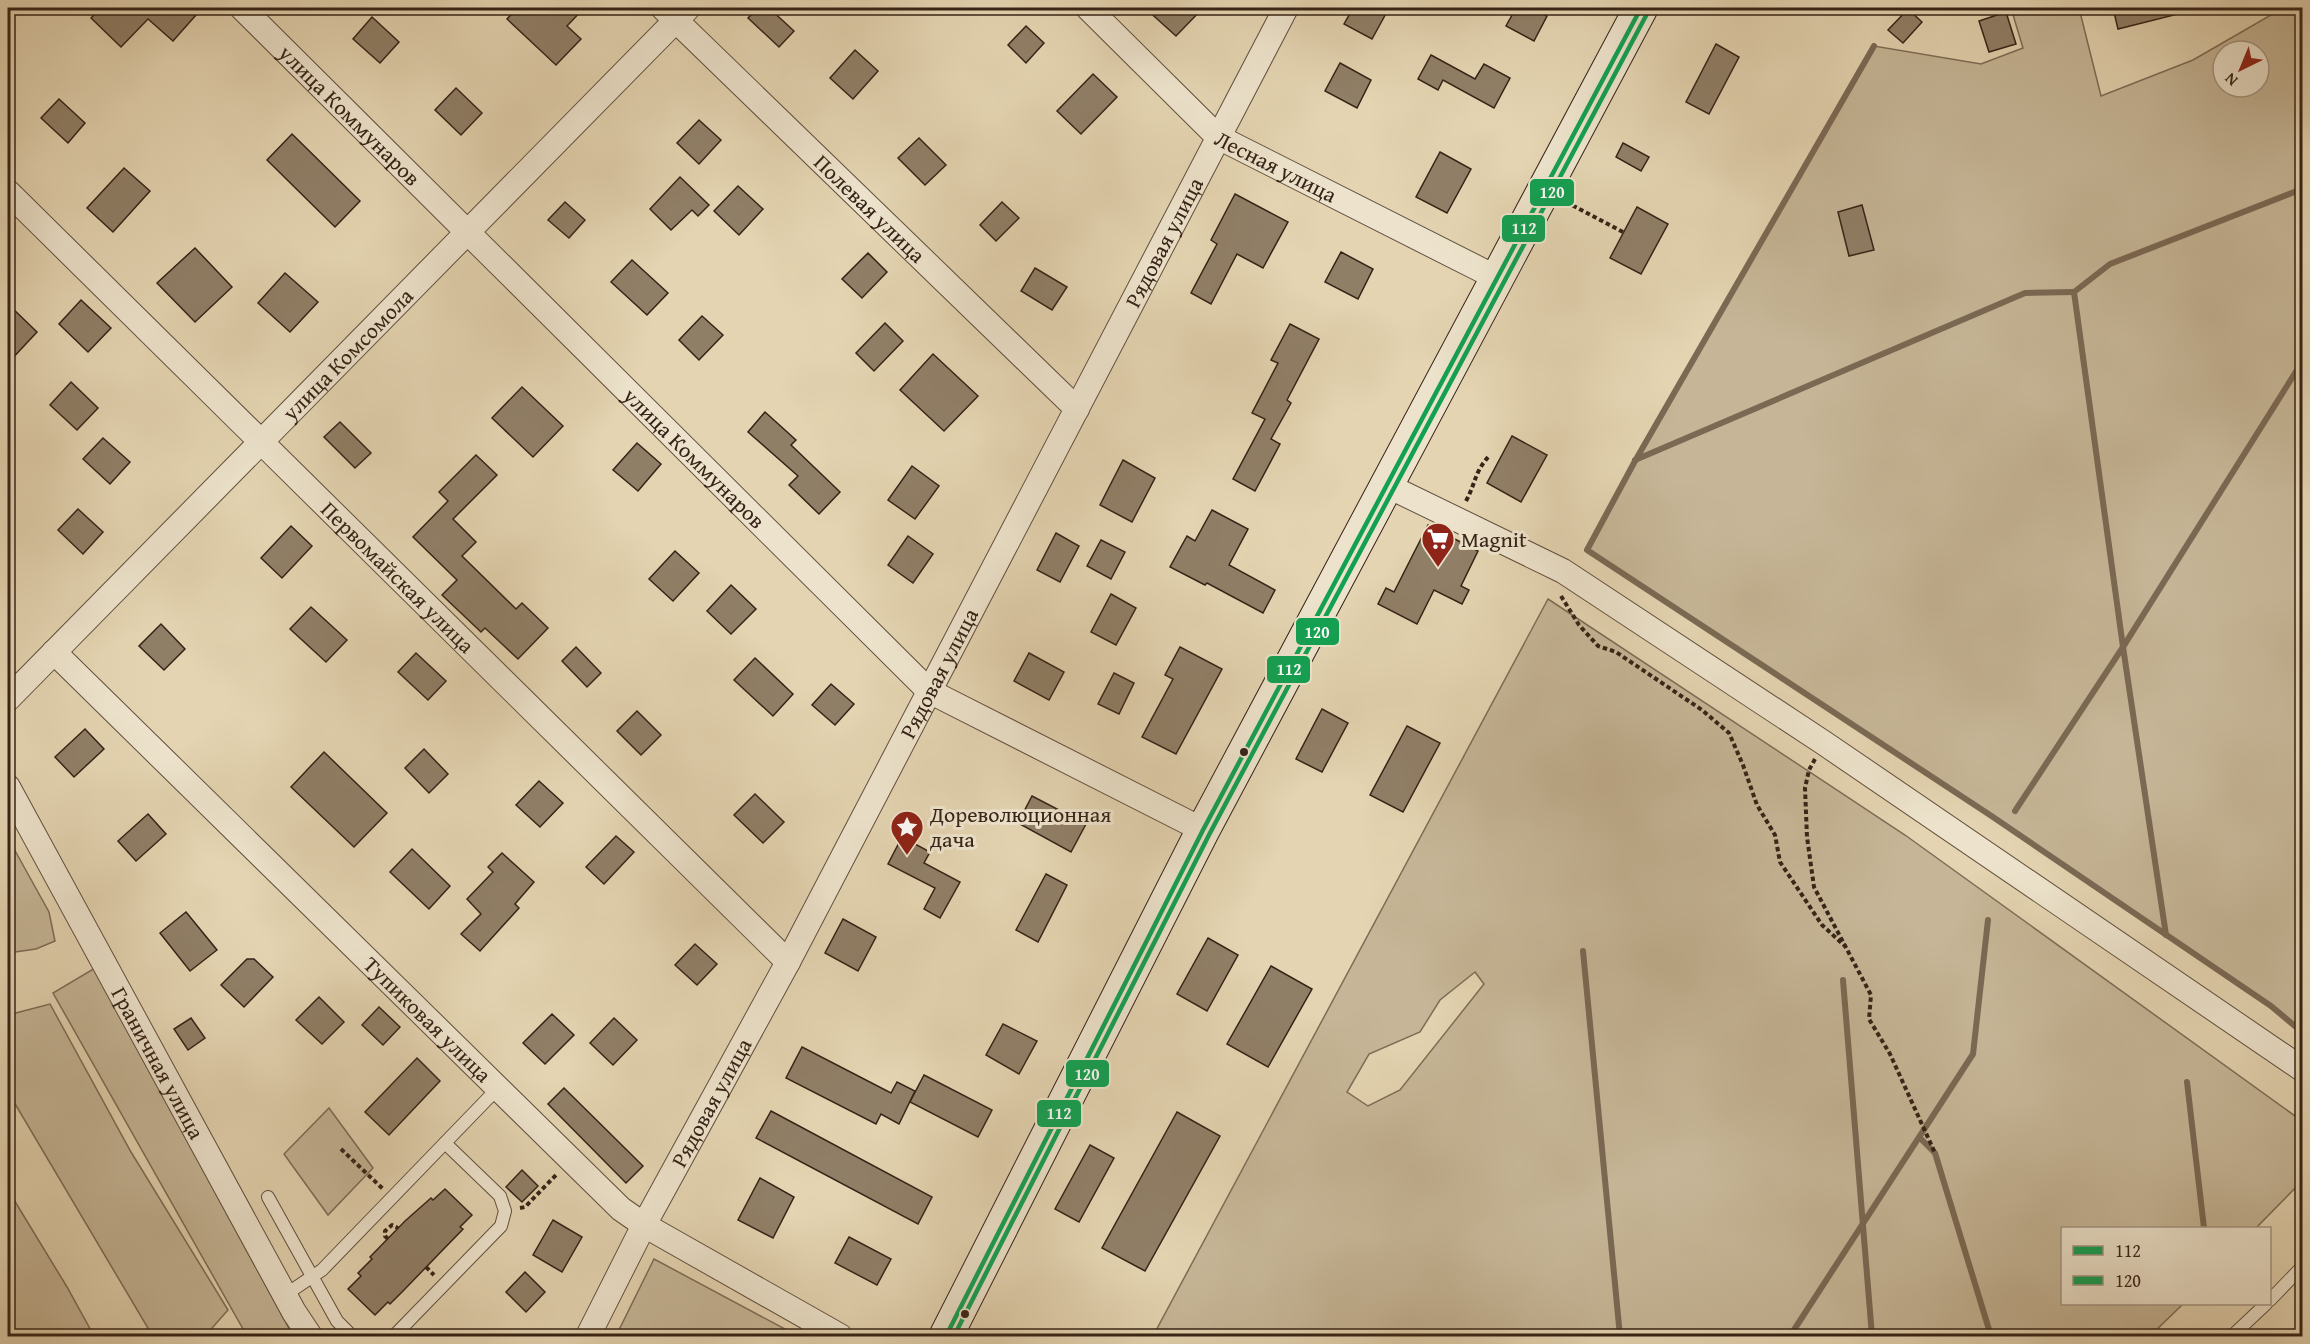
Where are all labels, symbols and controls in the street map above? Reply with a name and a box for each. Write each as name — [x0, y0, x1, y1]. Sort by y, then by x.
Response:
street label: улица Коммунаров — [271, 37, 428, 193]
north arrow — [2211, 39, 2271, 99]
text: N — [2218, 67, 2243, 92]
street label: Лесная улица — [1209, 122, 1343, 211]
street label: Полевая улица — [807, 147, 933, 270]
street label: Рядовая улица — [1116, 171, 1211, 313]
line badge: 120 — [1529, 178, 1575, 207]
text: 120 — [1540, 180, 1564, 204]
line badge: 112 — [1501, 214, 1546, 243]
text: 112 — [1512, 216, 1536, 240]
street label: улица Комсомола — [274, 280, 421, 428]
street label: улица Коммунаров — [616, 379, 773, 536]
street label: Первомайская улица — [314, 494, 482, 661]
supermarket icon: Magnit — [1420, 521, 1456, 568]
place label: Magnit — [1461, 523, 1527, 555]
street label: Рядовая улица — [892, 602, 986, 744]
line badge: 120 — [1295, 617, 1340, 646]
text: 120 — [1305, 620, 1329, 644]
line badge: 112 — [1266, 655, 1311, 684]
text: 112 — [1277, 657, 1301, 681]
unlabelled marker — [1238, 746, 1250, 758]
place label: Дореволюционная дача — [929, 798, 1111, 855]
place icon: Дореволюционная дача — [889, 809, 925, 856]
street label: Тупиковая улица — [357, 949, 499, 1090]
street label: Граничная улица — [104, 981, 213, 1145]
street label: Рядовая улица — [663, 1032, 760, 1173]
line badge: 120 — [1065, 1059, 1110, 1088]
text: 120 — [1075, 1062, 1099, 1086]
line badge: 112 — [1036, 1099, 1082, 1128]
text: 112 — [1047, 1101, 1071, 1125]
legend — [2061, 1227, 2271, 1305]
text: 112 — [2115, 1237, 2141, 1264]
text: 120 — [2115, 1267, 2141, 1294]
unlabelled marker — [959, 1308, 971, 1320]

